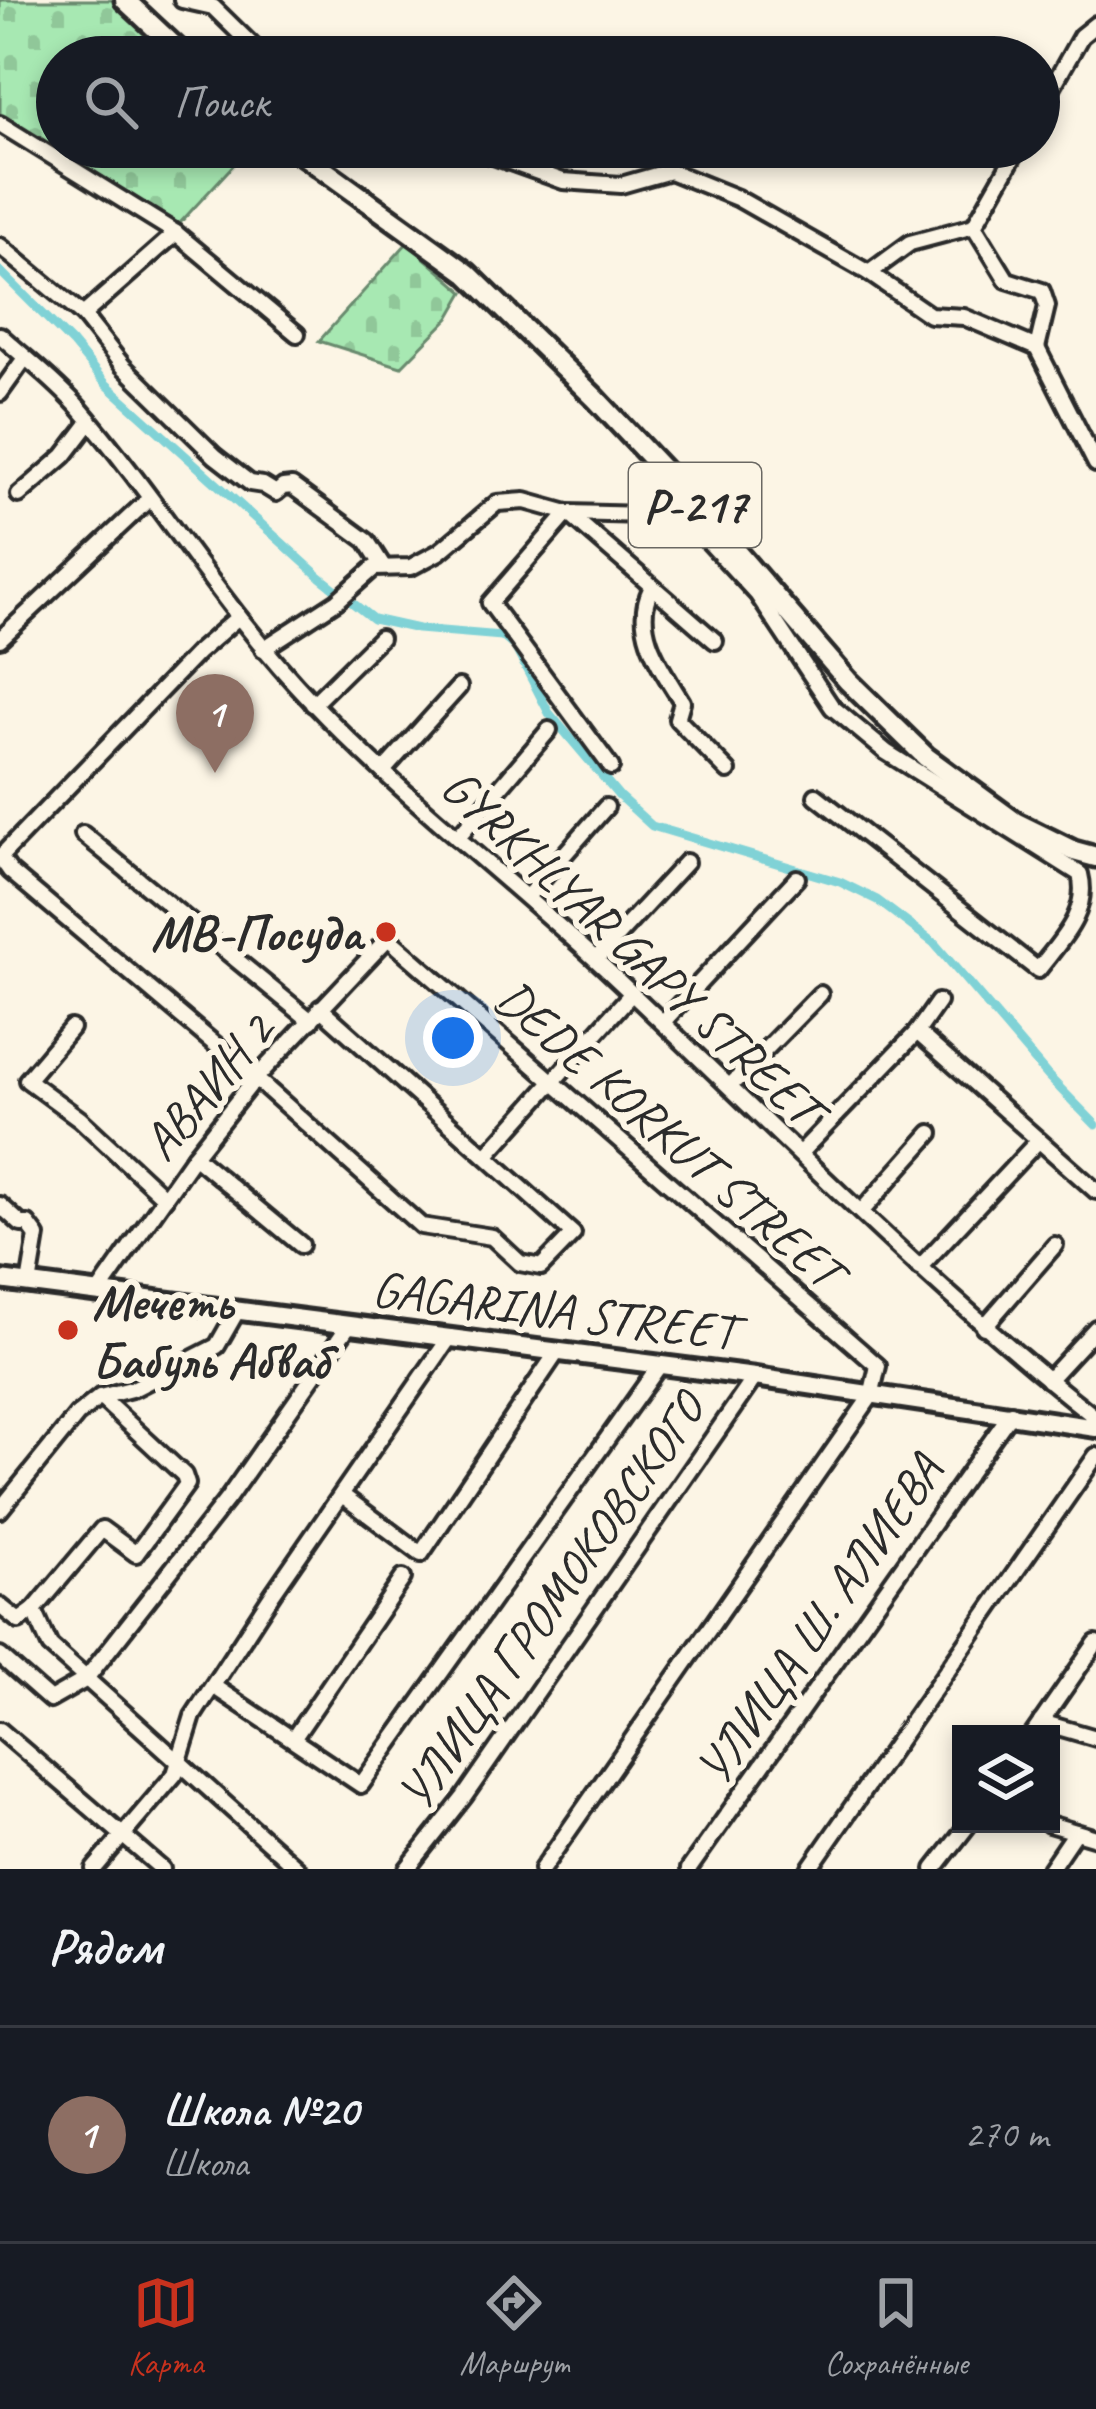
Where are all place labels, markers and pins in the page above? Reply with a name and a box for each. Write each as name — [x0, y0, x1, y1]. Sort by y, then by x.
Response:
pin: 1 — [176, 674, 254, 773]
place label: МВ-Посуда — [151, 901, 366, 965]
marker: МВ-Посуда — [373, 919, 399, 945]
place label: Мечеть Бабуль Абваб — [92, 1270, 340, 1393]
marker: Мечеть Бабуль Абваб — [55, 1317, 81, 1343]

